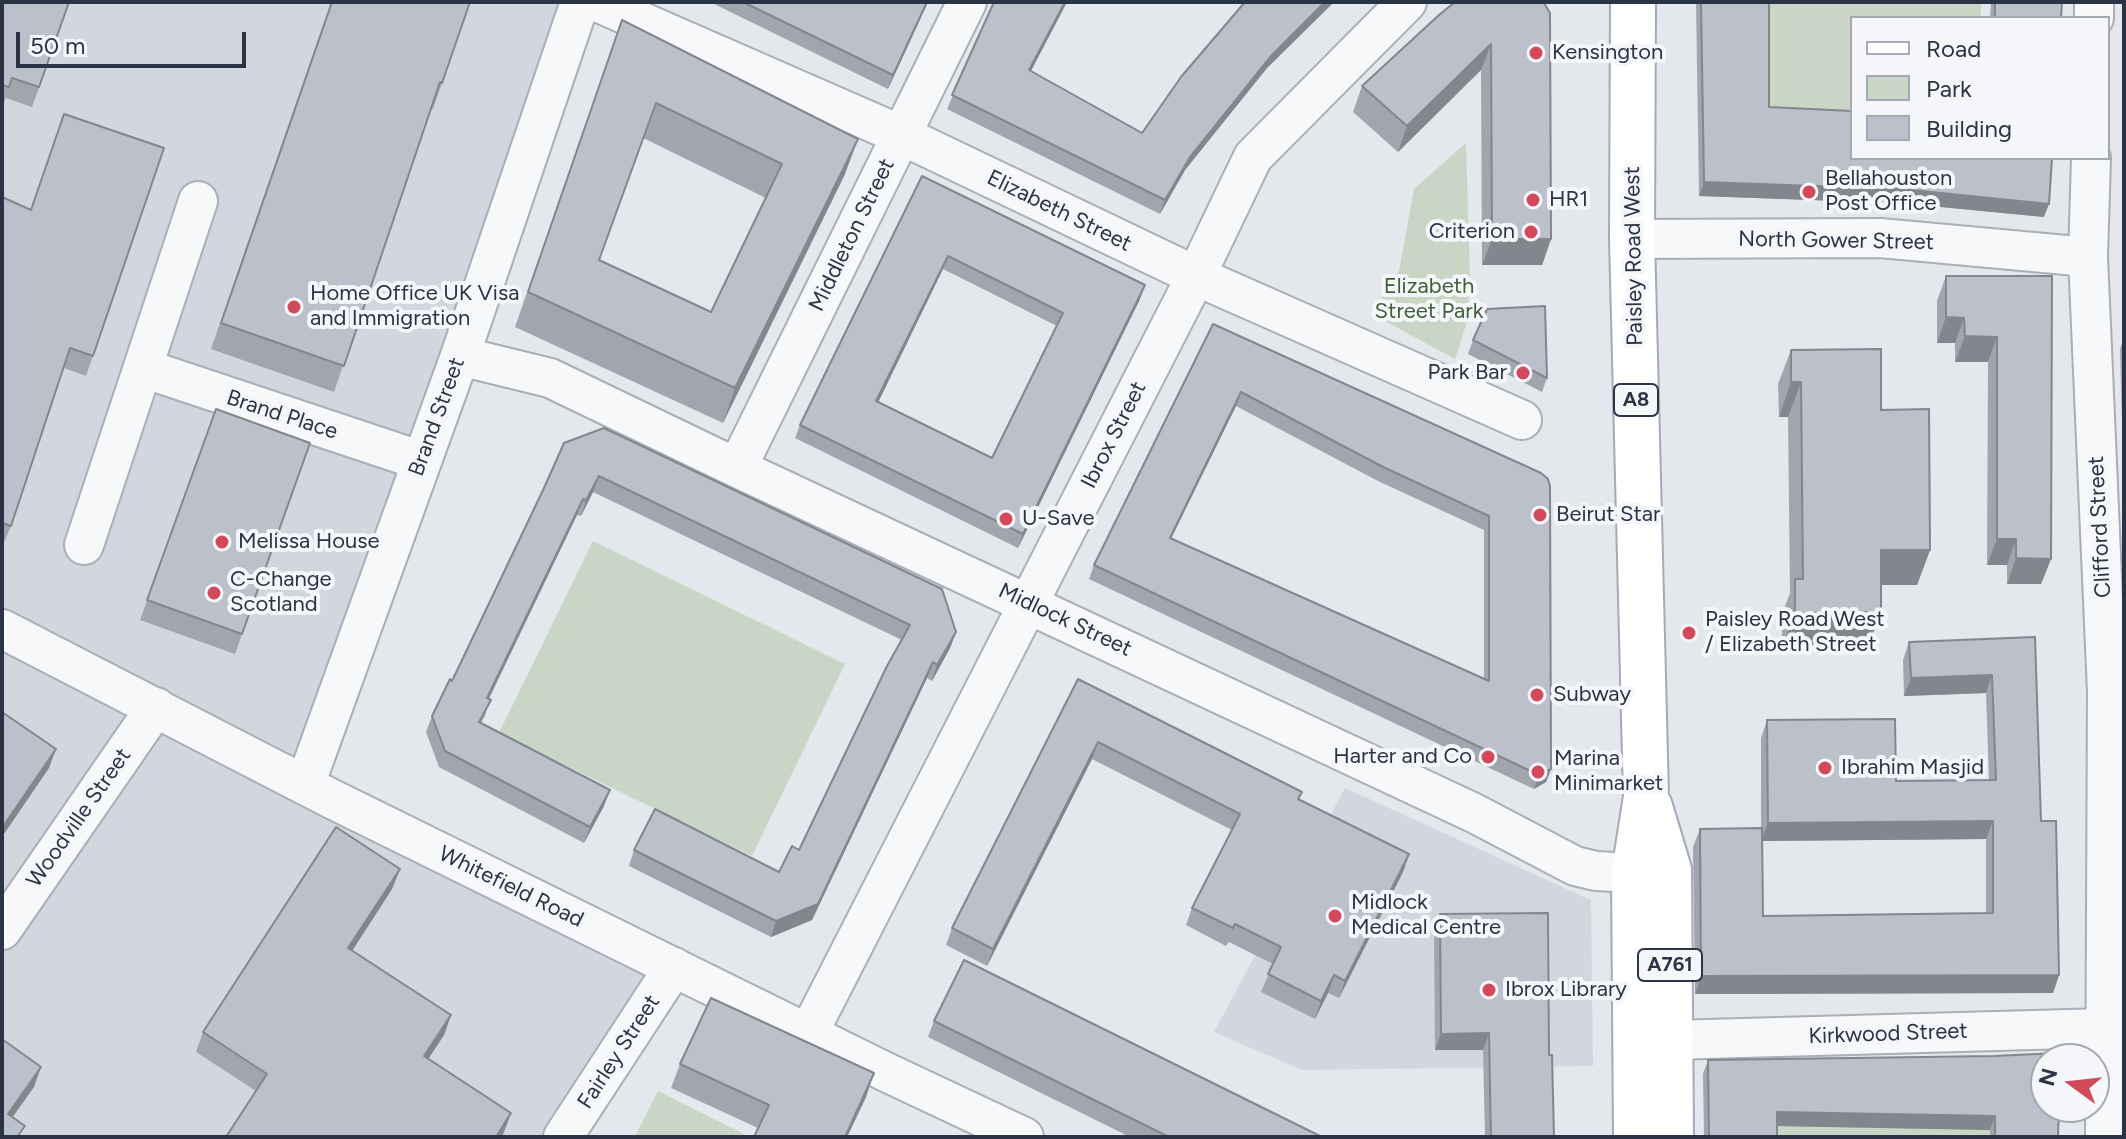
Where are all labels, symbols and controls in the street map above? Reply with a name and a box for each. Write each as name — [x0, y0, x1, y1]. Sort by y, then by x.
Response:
scale bar — [20, 16, 250, 66]
legend — [1850, 16, 2110, 160]
text: 50 m — [30, 31, 86, 60]
text: Road — [1926, 34, 1981, 63]
place label: Kensington — [1552, 40, 1663, 66]
marker: Kensington — [1527, 44, 1545, 62]
text: Park — [1926, 74, 1972, 103]
text: Building — [1926, 114, 2012, 143]
street label: Middleton Street — [804, 154, 900, 316]
street label: Elizabeth Street — [982, 165, 1136, 257]
street label: Paisley Road West — [1619, 166, 1649, 346]
place label: Bellahouston Post Office — [1825, 166, 1952, 218]
marker: Bellahouston Post Office — [1800, 183, 1818, 201]
place label: HR1 — [1549, 187, 1588, 213]
marker: HR1 — [1524, 191, 1542, 209]
place label: Criterion — [1429, 219, 1515, 245]
marker: Criterion — [1522, 223, 1540, 241]
street label: North Gower Street — [1738, 226, 1934, 256]
park label: Elizabeth Street Park — [1375, 274, 1483, 326]
place label: Home Office UK Visa and Immigration — [310, 281, 519, 332]
marker: Home Office UK Visa and Immigration — [285, 298, 303, 316]
street label: Brand Street — [403, 354, 471, 480]
place label: Park Bar — [1428, 360, 1507, 386]
marker: Park Bar — [1514, 364, 1532, 382]
street label: Ibrox Street — [1076, 377, 1152, 493]
road number: A8 — [1614, 384, 1658, 416]
street label: Brand Place — [223, 385, 341, 445]
street label: Clifford Street — [2083, 455, 2117, 599]
place label: Beirut Star — [1556, 502, 1660, 528]
place label: U-Save — [1022, 506, 1094, 532]
marker: Beirut Star — [1531, 506, 1549, 524]
marker: U-Save — [997, 510, 1015, 528]
place label: Melissa House — [238, 529, 380, 555]
marker: Melissa House — [213, 533, 231, 551]
place label: C-Change Scotland — [230, 567, 332, 618]
street label: Midlock Street — [994, 578, 1136, 662]
marker: C-Change Scotland — [205, 584, 223, 602]
place label: Paisley Road West / Elizabeth Street — [1705, 607, 1885, 658]
marker: Paisley Road West / Elizabeth Street — [1680, 624, 1698, 642]
place label: Subway — [1553, 682, 1631, 708]
marker: Subway — [1528, 686, 1546, 704]
street label: Woodville Street — [21, 743, 137, 893]
place label: Harter and Co — [1333, 744, 1472, 770]
place label: Marina Minimarket — [1554, 746, 1663, 798]
marker: Harter and Co — [1479, 748, 1497, 766]
place label: Ibrahim Masjid — [1841, 755, 1984, 781]
marker: Ibrahim Masjid — [1816, 759, 1834, 777]
marker: Marina Minimarket — [1529, 763, 1547, 781]
street label: Whitefield Road — [434, 841, 588, 933]
place label: Midlock Medical Centre — [1351, 890, 1501, 942]
marker: Midlock Medical Centre — [1326, 907, 1344, 925]
road number: A761 — [1638, 949, 1702, 981]
place label: Ibrox Library — [1505, 977, 1627, 1003]
marker: Ibrox Library — [1480, 981, 1498, 999]
street label: Fairley Street — [572, 990, 666, 1114]
street label: Kirkwood Street — [1808, 1018, 1968, 1050]
north arrow — [2030, 1043, 2110, 1123]
text: N — [2033, 1065, 2064, 1089]

